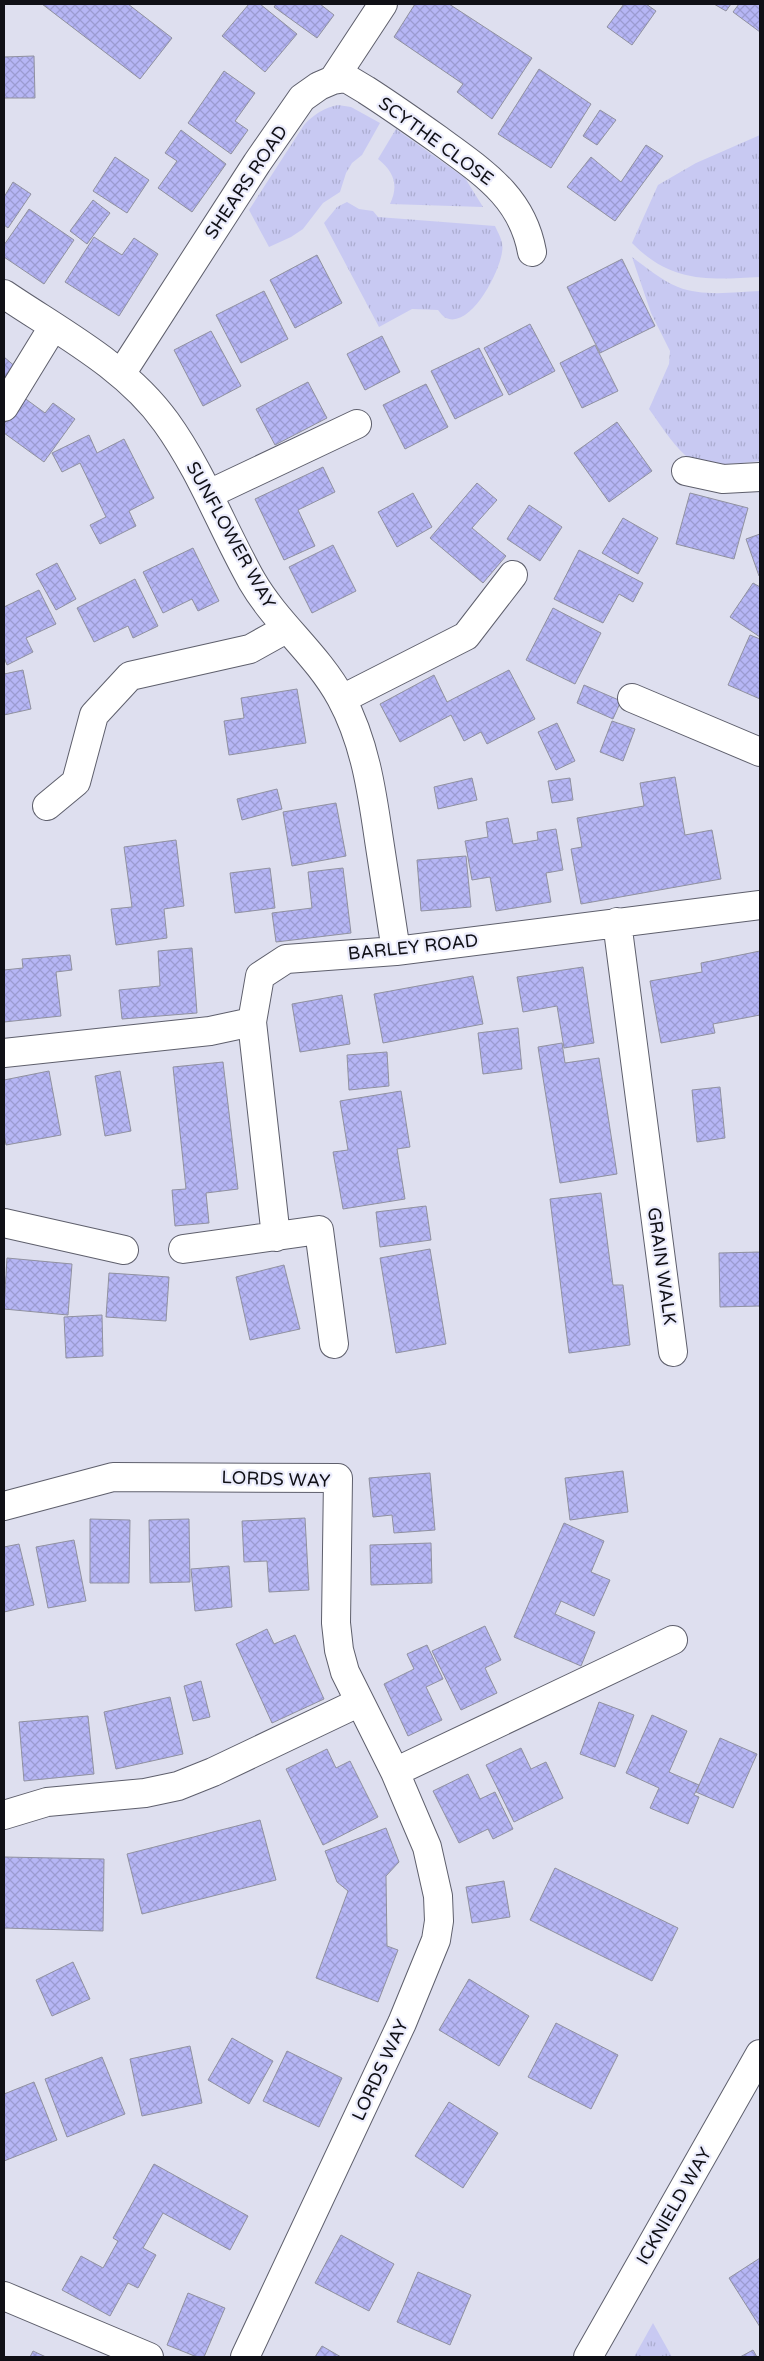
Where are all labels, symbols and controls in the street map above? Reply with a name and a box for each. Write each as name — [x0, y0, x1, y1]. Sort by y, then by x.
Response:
street label: SCYTHE CLOSE — [374, 92, 498, 190]
street label: SHEARS ROAD — [200, 121, 292, 243]
street label: SUNFLOWER WAY — [182, 458, 281, 613]
street label: BARLEY ROAD — [347, 929, 479, 965]
street label: GRAIN WALK — [643, 1206, 681, 1326]
street label: LORDS WAY — [221, 1466, 331, 1492]
street label: LORDS WAY — [347, 2015, 413, 2124]
street label: ICKNIELD WAY — [632, 2143, 717, 2268]

